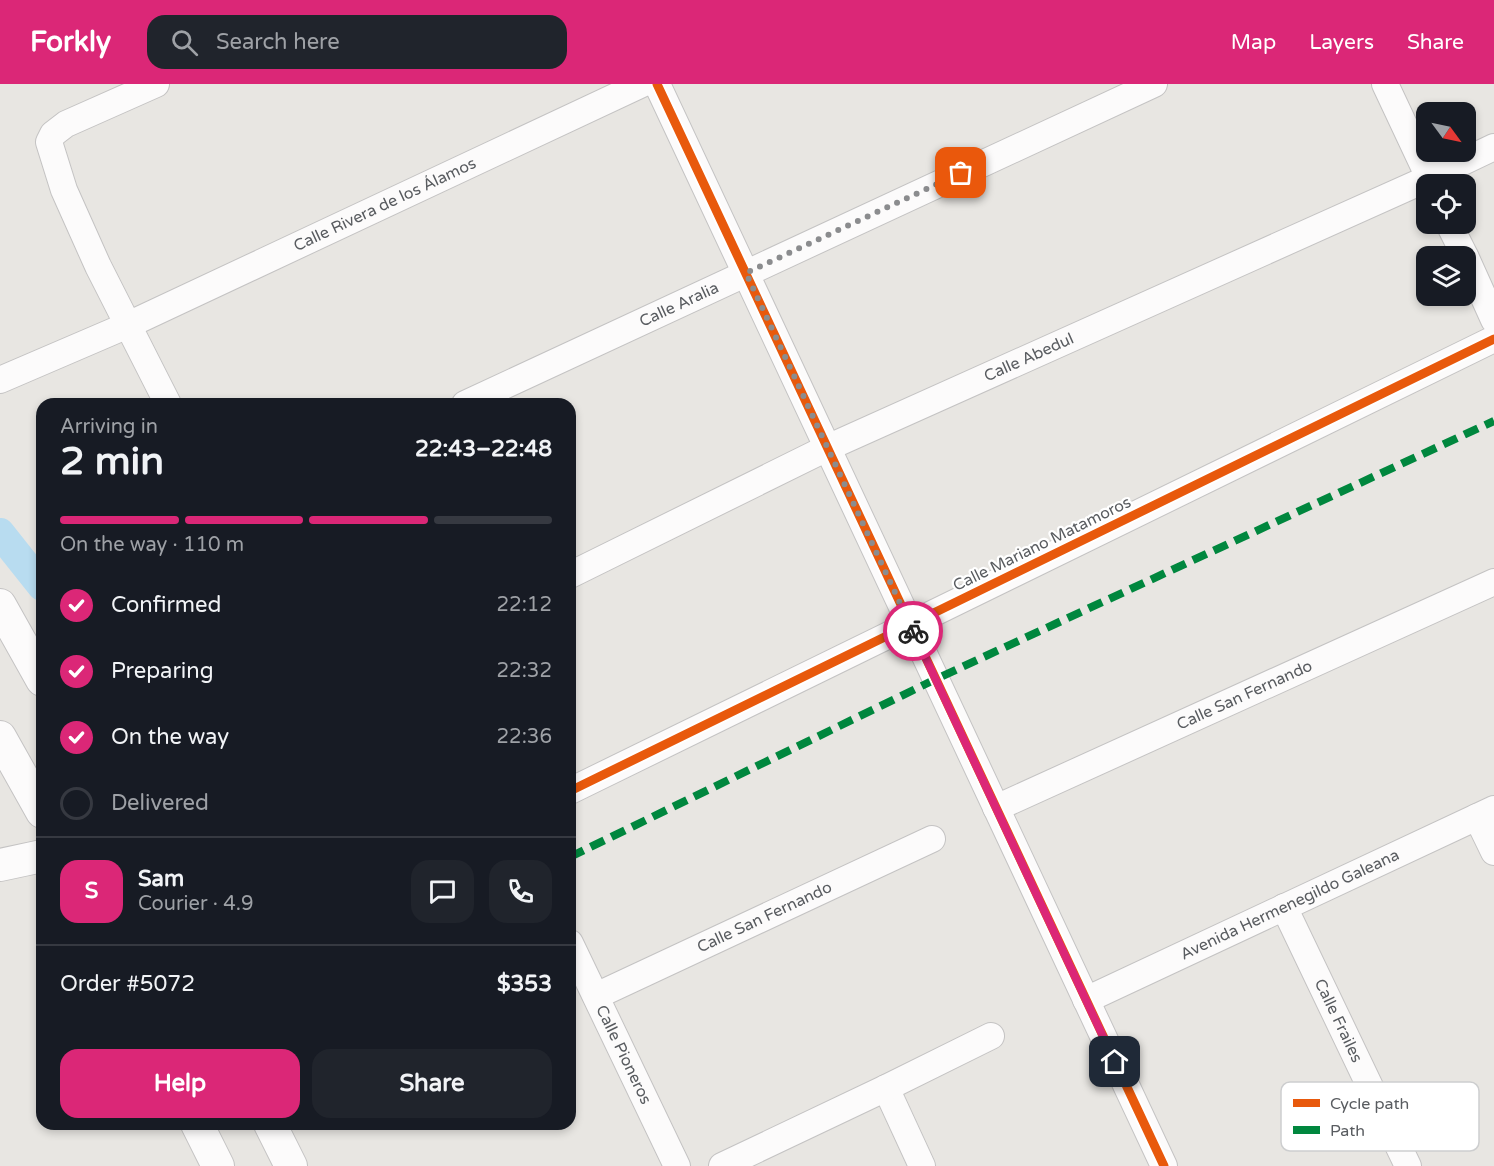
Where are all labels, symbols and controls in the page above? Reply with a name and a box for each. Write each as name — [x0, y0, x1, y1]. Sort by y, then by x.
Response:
search box — [147, 15, 567, 69]
text: Forkly — [30, 25, 111, 59]
icon: search — [168, 26, 201, 59]
text: Search here — [216, 29, 340, 55]
text: Map — [1231, 30, 1276, 55]
text: Layers — [1309, 30, 1374, 55]
text: Share — [1407, 30, 1464, 55]
north arrow — [1416, 102, 1476, 162]
map controls — [1416, 102, 1476, 306]
pin — [935, 147, 986, 198]
street label: Calle Rivera de los Álamos — [290, 153, 479, 256]
icon: bag — [944, 156, 977, 189]
button: locate — [1416, 174, 1476, 234]
button: layers — [1416, 246, 1476, 306]
street label: Calle Aralia — [636, 278, 722, 332]
street label: Calle Abedul — [981, 329, 1077, 386]
text: Arriving in — [60, 415, 158, 439]
text: 22:43–22:48 — [415, 436, 552, 462]
text: 2 min — [60, 438, 164, 485]
street label: Calle Mariano Matamoros — [950, 492, 1134, 596]
text: On the way · 110 m — [60, 533, 244, 557]
icon: check — [60, 589, 93, 622]
text: Confirmed — [111, 592, 221, 618]
text: 22:12 — [497, 593, 552, 617]
courier — [883, 601, 943, 661]
icon: bike — [897, 615, 930, 648]
icon: check — [60, 655, 93, 688]
street label: Calle San Fernando — [1174, 656, 1316, 735]
text: Preparing — [111, 658, 214, 684]
text: 22:32 — [497, 659, 552, 683]
icon: check — [60, 721, 93, 754]
text: On the way — [111, 724, 229, 750]
text: 22:36 — [497, 725, 552, 749]
text: Delivered — [111, 790, 209, 816]
street label: Avenida Hermenegildo Galeana — [1177, 845, 1402, 964]
button: chat — [411, 860, 474, 923]
button: phone — [489, 860, 552, 923]
text: Sam — [138, 866, 184, 892]
street label: Calle San Fernando — [694, 877, 835, 957]
text: S — [85, 878, 98, 904]
text: Courier · 4.9 — [138, 892, 253, 916]
text: Order #5072 — [60, 971, 195, 997]
text: $353 — [497, 971, 552, 997]
street label: Calle Frailes — [1310, 976, 1367, 1066]
street label: Calle Pioneros — [591, 1002, 656, 1108]
pin — [1089, 1036, 1140, 1087]
icon: home — [1098, 1045, 1131, 1078]
button: Help — [60, 1049, 300, 1118]
button: Share — [312, 1049, 552, 1118]
legend — [1281, 1082, 1479, 1151]
text: Cycle path — [1330, 1094, 1409, 1114]
text: Path — [1330, 1121, 1365, 1141]

